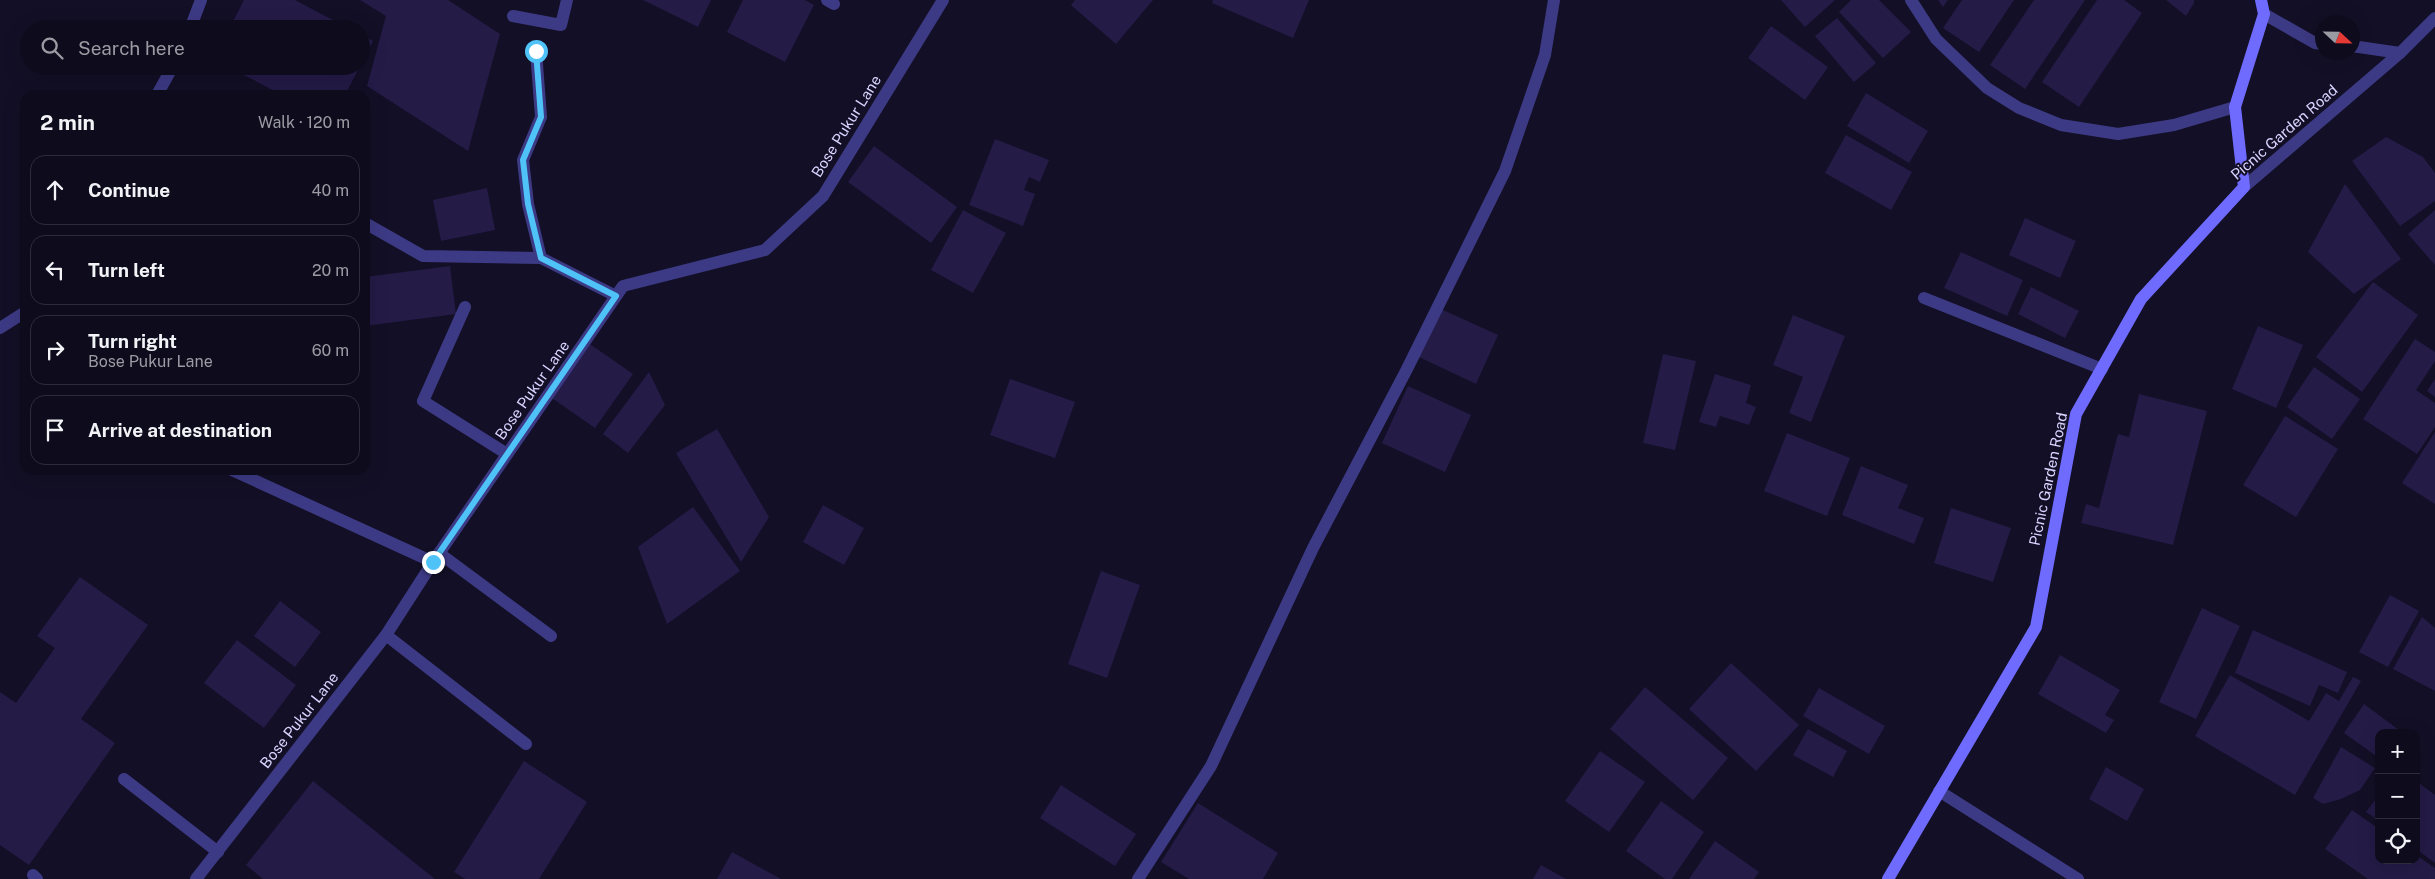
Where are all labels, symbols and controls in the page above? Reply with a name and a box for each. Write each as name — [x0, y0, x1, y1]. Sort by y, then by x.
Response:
north arrow — [2315, 15, 2360, 60]
search box — [20, 20, 370, 75]
icon: search — [38, 34, 66, 62]
text: Search here — [78, 37, 185, 59]
route start — [525, 40, 548, 63]
street label: Bose Pukur Lane — [808, 72, 884, 180]
street label: Picnic Garden Road — [2227, 81, 2341, 183]
text: 2 min — [40, 110, 95, 135]
text: Walk · 120 m — [258, 113, 350, 132]
icon: ahead — [41, 176, 69, 204]
text: Continue — [88, 179, 170, 201]
text: 40 m — [311, 181, 349, 200]
icon: left — [41, 256, 69, 284]
text: Turn left — [88, 259, 165, 281]
text: 20 m — [312, 261, 349, 280]
text: Turn right — [88, 330, 177, 352]
icon: right — [41, 336, 69, 364]
street label: Bose Pukur Lane — [492, 337, 572, 443]
text: 60 m — [312, 341, 349, 360]
text: Bose Pukur Lane — [88, 352, 213, 371]
street label: Picnic Garden Road — [2026, 411, 2070, 547]
icon: arrive — [41, 416, 69, 444]
text: Arrive at destination — [88, 419, 272, 441]
route end — [422, 551, 445, 574]
street label: Bose Pukur Lane — [256, 669, 342, 771]
map controls — [2375, 729, 2420, 864]
button: + — [2375, 729, 2420, 774]
button: − — [2375, 774, 2420, 819]
button: locate — [2375, 819, 2420, 864]

